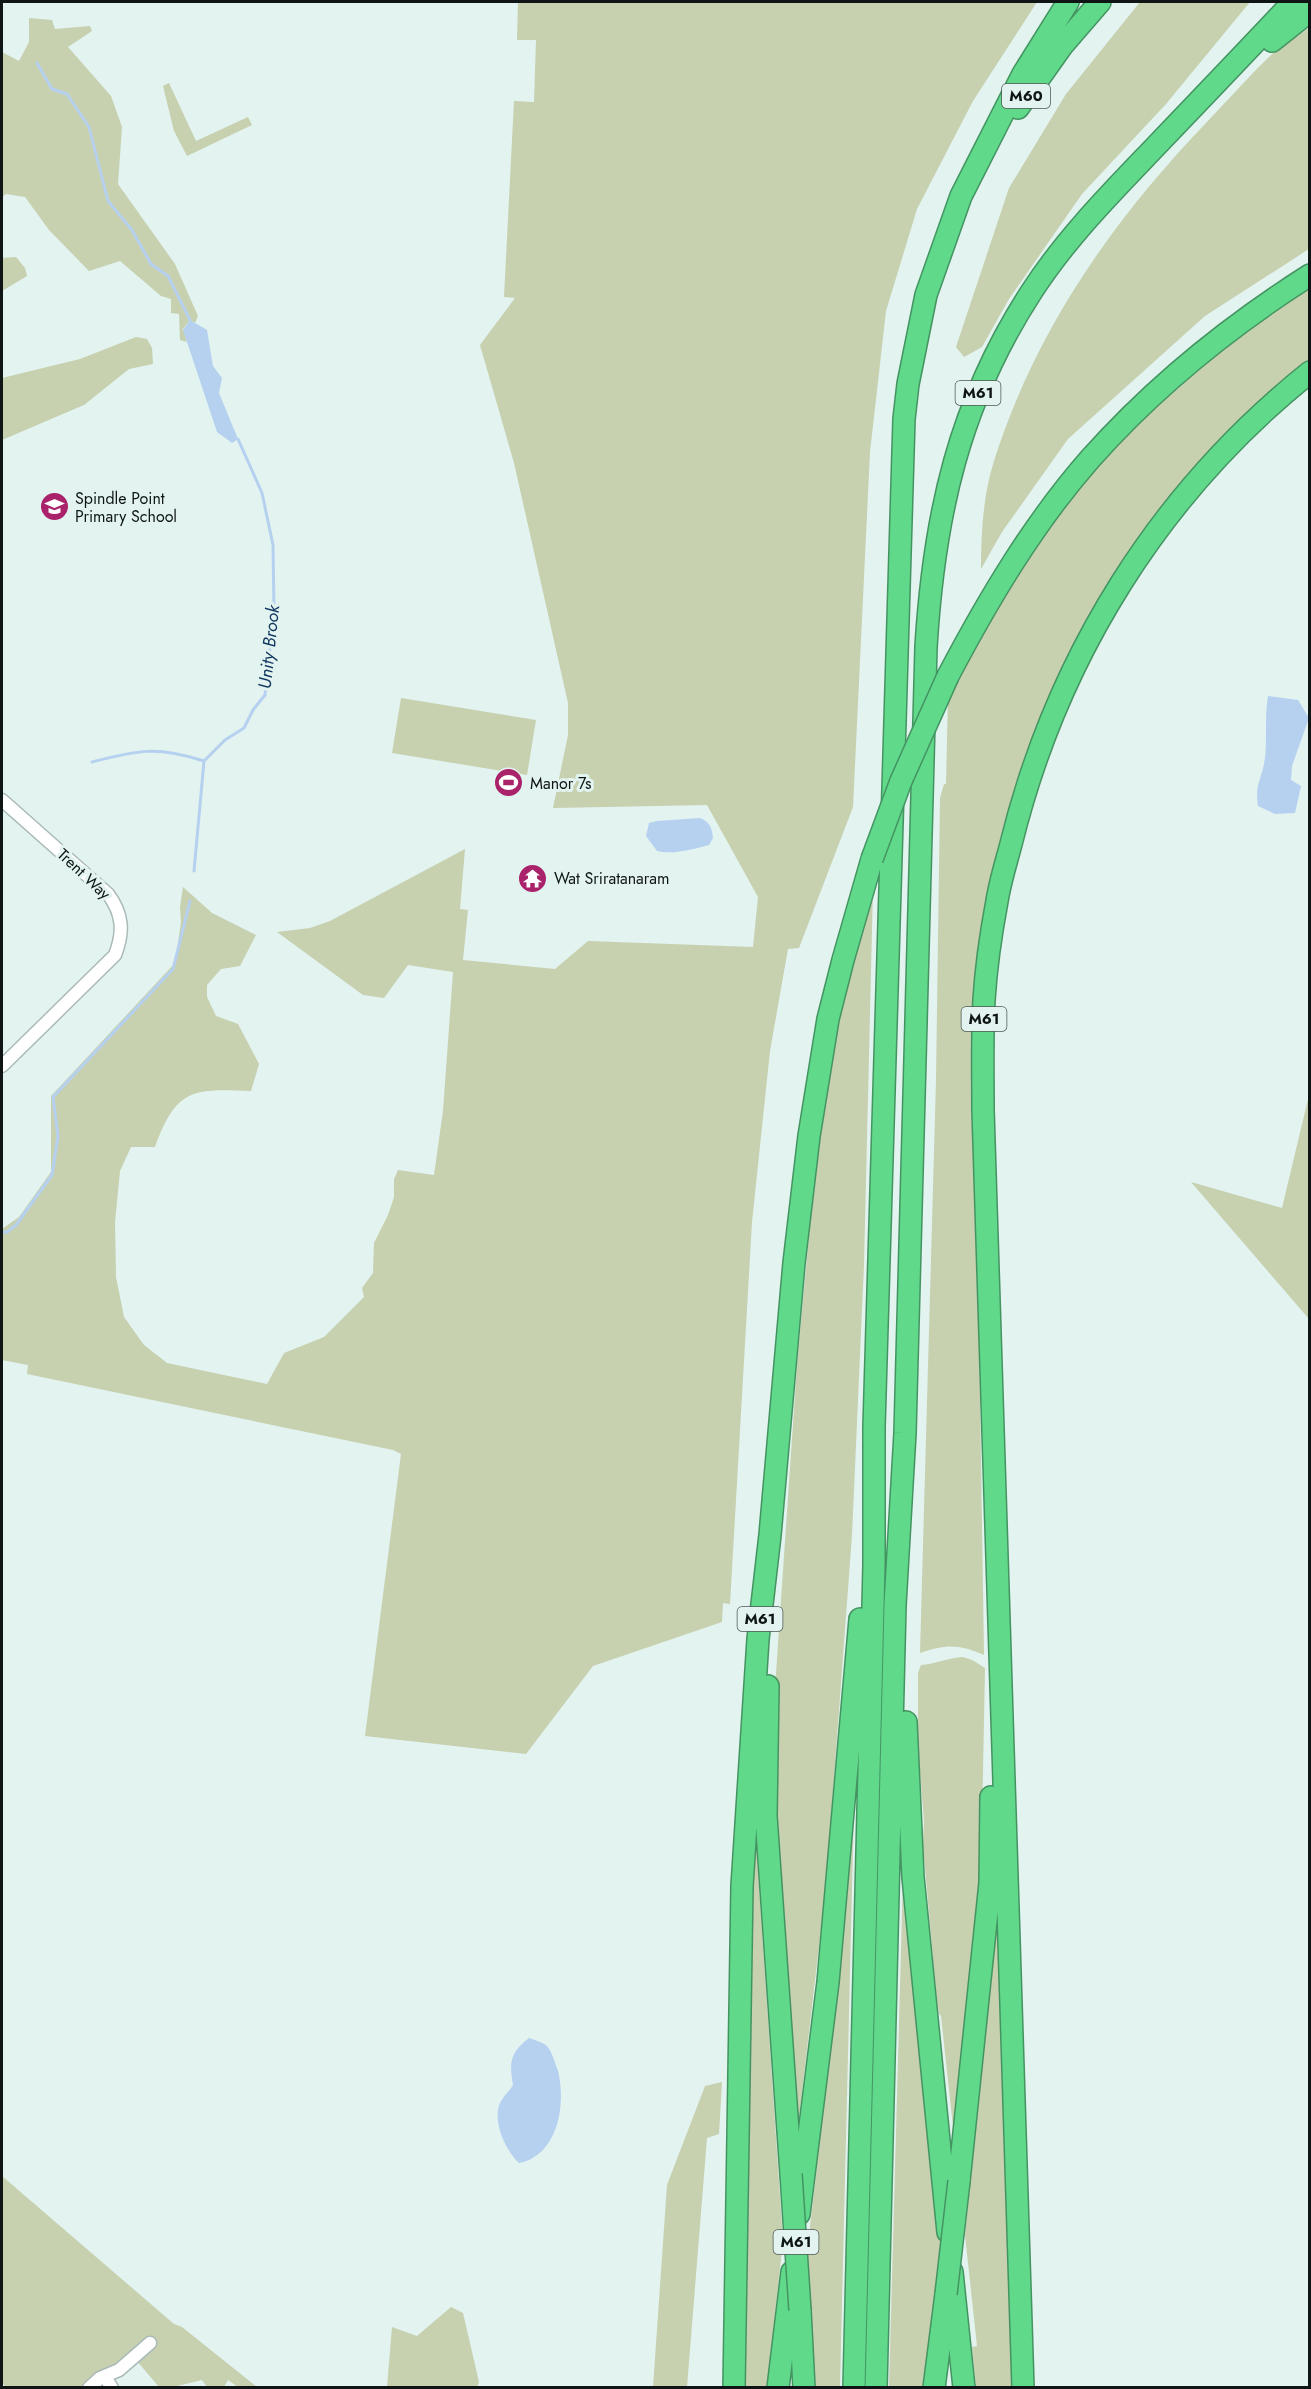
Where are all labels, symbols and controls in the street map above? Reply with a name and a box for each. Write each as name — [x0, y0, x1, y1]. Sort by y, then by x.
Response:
road number: M60 — [1002, 84, 1050, 108]
road number: M61 — [956, 381, 1000, 405]
place label: Spindle Point Primary School — [75, 487, 177, 528]
school or university icon: Spindle Point Primary School — [38, 491, 70, 523]
water label: Unity Brook — [252, 602, 286, 690]
sports icon: Manor 7s — [493, 767, 525, 799]
place label: Manor 7s — [530, 772, 591, 795]
street label: Trent Way — [52, 843, 117, 905]
temple icon: Wat Sriratanaram — [517, 862, 549, 894]
place label: Wat Sriratanaram — [554, 867, 669, 890]
road number: M61 — [962, 1007, 1006, 1031]
road number: M61 — [738, 1607, 783, 1631]
road number: M61 — [774, 2230, 818, 2254]

